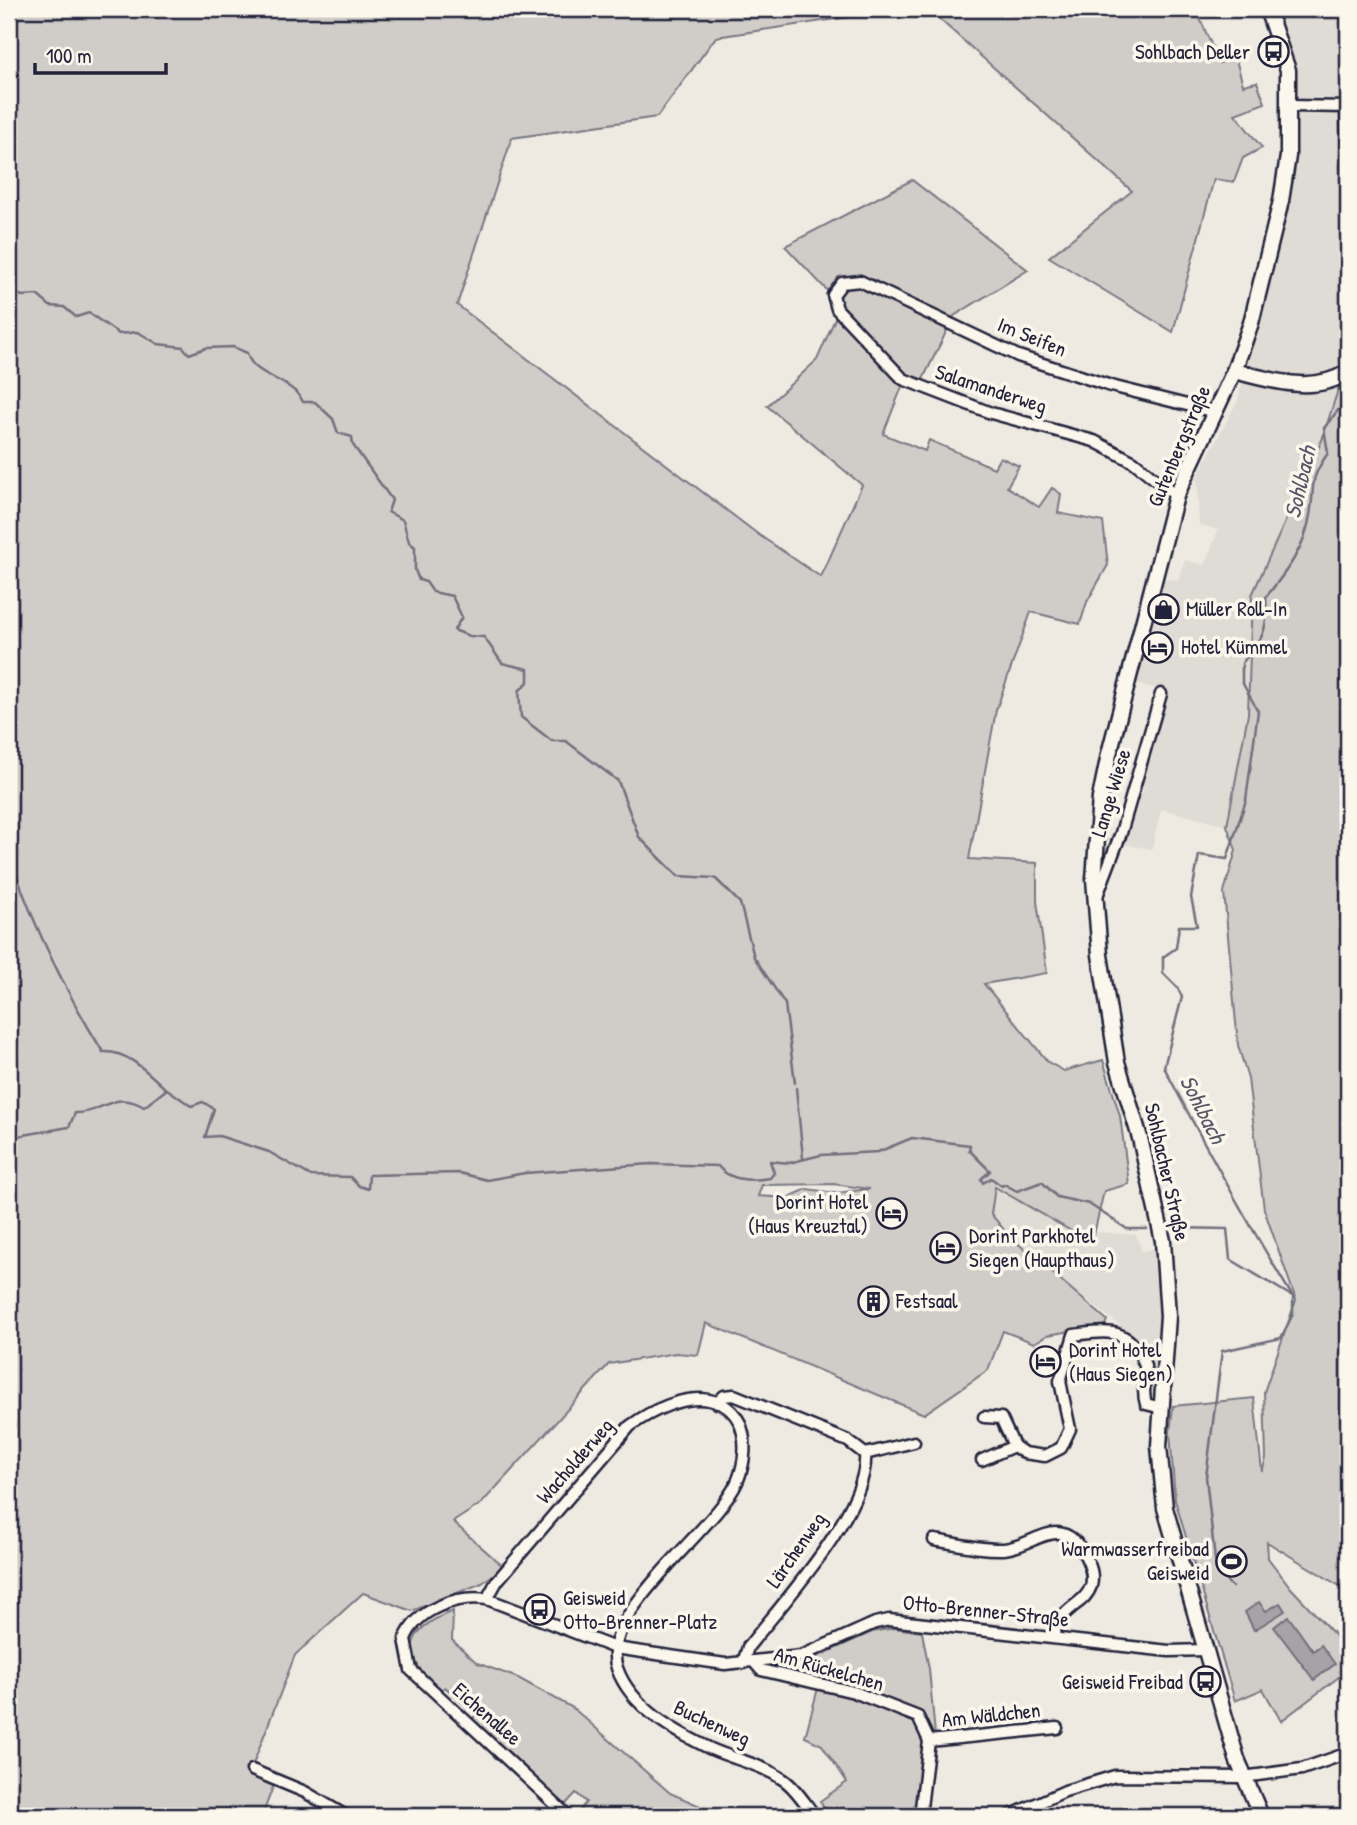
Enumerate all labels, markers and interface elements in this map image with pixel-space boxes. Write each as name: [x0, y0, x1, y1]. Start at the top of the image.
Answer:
scale bar: [35, 32, 166, 76]
bus stop icon: Sohlbach Deller: [1256, 35, 1290, 69]
place label: Sohlbach Deller: [1135, 37, 1250, 66]
text: 100 m: [46, 41, 92, 70]
street label: Im Seifen: [993, 310, 1071, 363]
street label: Salamanderweg: [932, 357, 1051, 420]
street label: Gutenbergstraße: [1140, 381, 1217, 511]
water label: Sohlbach: [1276, 442, 1323, 521]
shop icon: Müller Roll-In: [1146, 592, 1180, 626]
place label: Müller Roll-In: [1186, 594, 1287, 623]
hotel icon: Hotel Kümmel: [1141, 630, 1175, 664]
place label: Hotel Kümmel: [1181, 632, 1288, 661]
street label: Lange Wiese: [1083, 745, 1138, 840]
water label: Sohlbach: [1173, 1069, 1234, 1149]
street label: Sohlbacher Straße: [1138, 1100, 1197, 1243]
place label: Dorint Hotel (Haus Kreuztal): [748, 1187, 868, 1240]
hotel icon: Dorint Hotel (Haus Kreuztal): [874, 1197, 908, 1231]
place label: Dorint Parkhotel Siegen (Haupthaus): [969, 1221, 1115, 1274]
hotel icon: Dorint Parkhotel Siegen (Haupthaus): [929, 1231, 963, 1265]
building icon: Festsaal: [856, 1284, 890, 1318]
place label: Festsaal: [895, 1286, 958, 1315]
place label: Dorint Hotel (Haus Siegen): [1069, 1335, 1173, 1388]
hotel icon: Dorint Hotel (Haus Siegen): [1029, 1345, 1063, 1379]
street label: Wacholderweg: [529, 1412, 620, 1510]
street label: Lärchenweg: [759, 1506, 832, 1593]
place label: Warmwasserfreibad Geisweid: [1061, 1534, 1209, 1587]
sports icon: Warmwasserfreibad Geisweid: [1215, 1544, 1249, 1578]
place label: Geisweid Otto-Brenner-Platz: [563, 1583, 717, 1636]
street label: Otto-Brenner-Straße: [902, 1587, 1070, 1634]
bus stop icon: Geisweid Otto-Brenner-Platz: [523, 1593, 557, 1627]
street label: Am Rückelchen: [771, 1639, 887, 1698]
bus stop icon: Geisweid Freibad: [1189, 1665, 1223, 1699]
place label: Geisweid Freibad: [1062, 1667, 1183, 1696]
street label: Eichenallee: [447, 1676, 528, 1752]
street label: Buchenweg: [669, 1692, 755, 1753]
street label: Am Wäldchen: [940, 1695, 1042, 1734]

